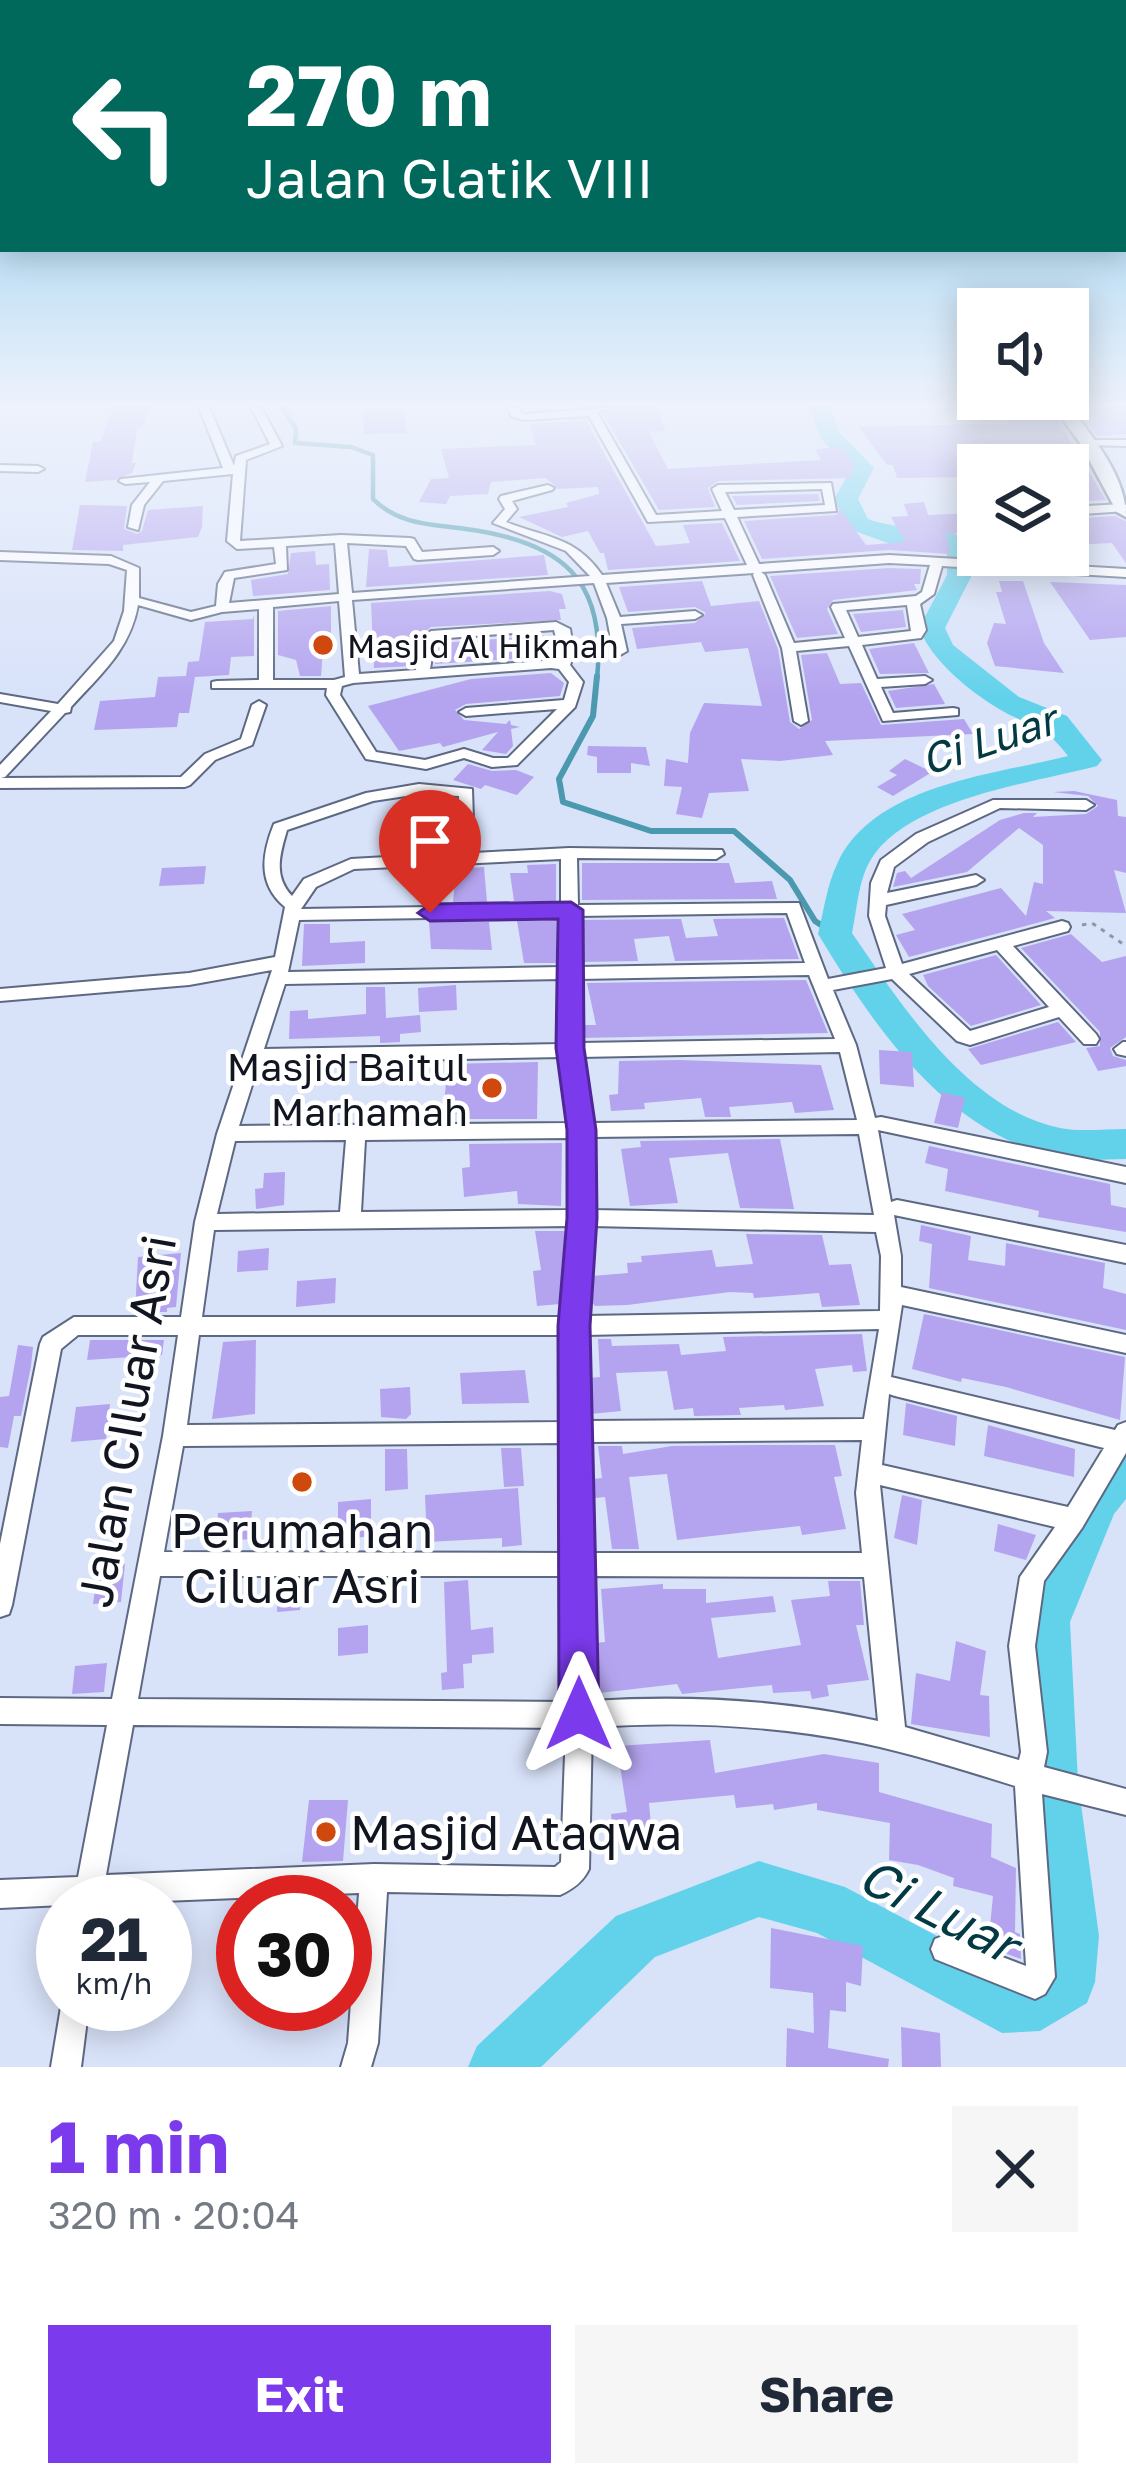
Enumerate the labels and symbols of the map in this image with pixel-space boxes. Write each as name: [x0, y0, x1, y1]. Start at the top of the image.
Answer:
place label: Masjid Al Hikmah: [347, 626, 619, 665]
marker: Masjid Al Hikmah: [310, 632, 336, 658]
water label: Ci Luar: [914, 692, 1067, 784]
pin: [379, 790, 481, 913]
place label: Masjid Baitul Marhamah: [227, 1043, 468, 1135]
marker: Masjid Baitul Marhamah: [479, 1075, 505, 1101]
street label: Jalan CIluar Asri: [65, 1230, 187, 1612]
marker: Perumahan Ciluar Asri: [289, 1469, 315, 1495]
place label: Perumahan Ciluar Asri: [171, 1501, 433, 1614]
position arrow: [516, 1651, 642, 1777]
place label: Masjid Ataqwa: [350, 1803, 682, 1861]
marker: Masjid Ataqwa: [313, 1819, 339, 1845]
water label: Ci Luar: [850, 1844, 1033, 1977]
speed limit sign: 30: [216, 1875, 372, 2031]

